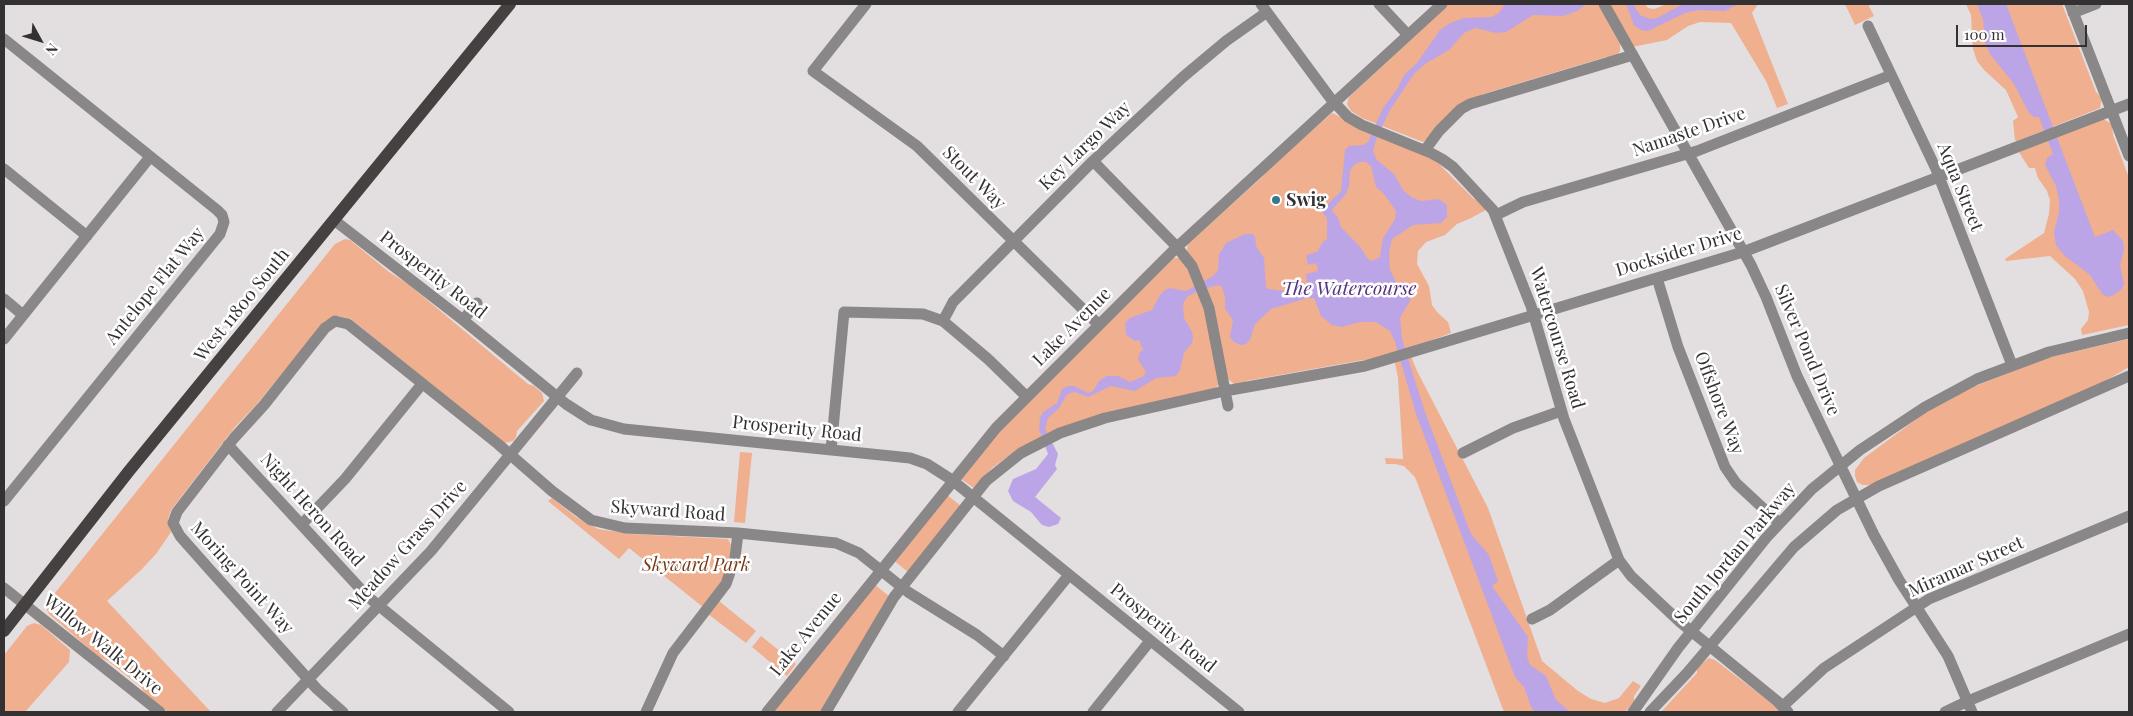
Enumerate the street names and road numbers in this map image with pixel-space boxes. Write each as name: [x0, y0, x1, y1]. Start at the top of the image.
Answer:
street label: Key Largo Way: [1035, 97, 1135, 195]
street label: Namaste Drive: [1630, 103, 1748, 161]
street label: Aqua Street: [1932, 140, 1988, 234]
street label: Stout Way: [938, 142, 1010, 214]
street label: Antelope Flat Way: [101, 223, 209, 349]
street label: Docksider Drive: [1613, 223, 1745, 281]
street label: Prosperity Road: [375, 227, 491, 323]
street label: West 11800 South: [190, 244, 294, 366]
street label: Watercourse Road: [1525, 264, 1589, 412]
street label: Silver Pond Drive: [1770, 281, 1844, 419]
street label: Lake Avenue: [1028, 283, 1116, 371]
street label: Offshore Way: [1690, 349, 1748, 457]
street label: Prosperity Road: [731, 411, 863, 447]
street label: Night Heron Road: [256, 449, 368, 571]
street label: Meadow Grass Drive: [344, 476, 472, 614]
street label: South Jordan Parkway: [1670, 478, 1800, 628]
street label: Skyward Road: [610, 496, 726, 526]
street label: Moring Point Way: [186, 517, 298, 639]
street label: Miramar Street: [1905, 532, 2027, 602]
street label: Prosperity Road: [1106, 579, 1220, 677]
street label: Lake Avenue: [766, 588, 846, 680]
street label: Willow Walk Drive: [39, 590, 167, 700]

